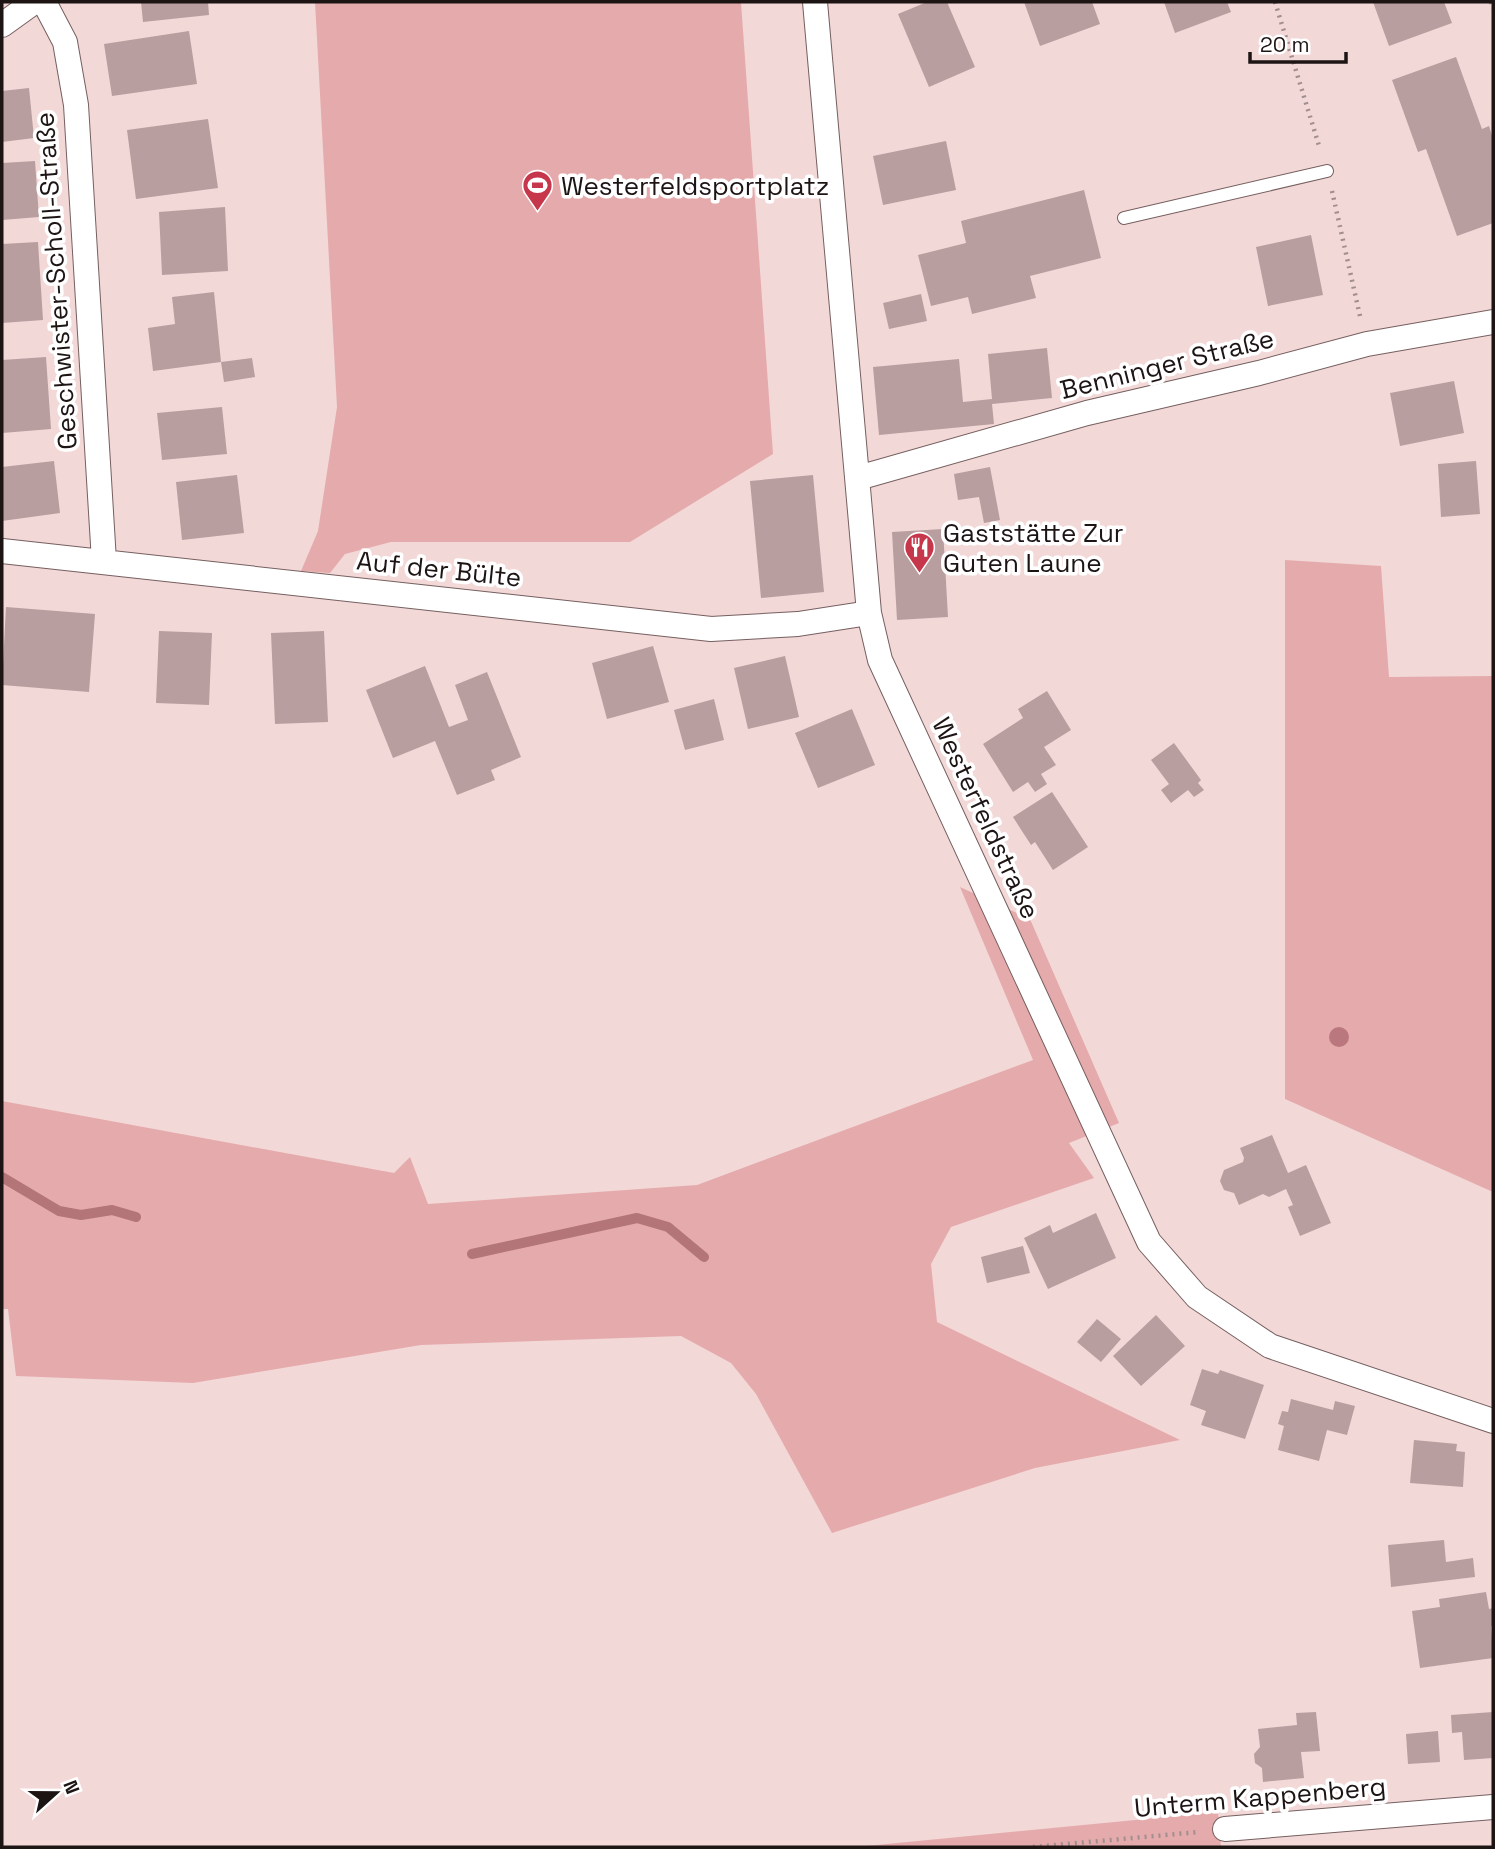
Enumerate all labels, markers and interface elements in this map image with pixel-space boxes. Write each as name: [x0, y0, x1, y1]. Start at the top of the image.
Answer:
scale bar: [1250, 21, 1346, 65]
text: 20 m: [1260, 31, 1310, 58]
street label: Geschwister-Scholl-Straße: [27, 111, 85, 451]
sports icon: Westerfeldsportplatz: [521, 169, 555, 213]
place label: Westerfeldsportplatz: [561, 169, 829, 203]
street label: Benninger Straße: [1057, 321, 1277, 407]
place label: Gaststätte Zur Guten Laune: [943, 516, 1124, 580]
restaurant icon: Gaststätte Zur Guten Laune: [903, 531, 937, 575]
street label: Auf der Bülte: [355, 543, 523, 595]
street label: Westerfeldstraße: [924, 712, 1048, 924]
north arrow: [21, 1758, 91, 1828]
street label: Unterm Kappenberg: [1133, 1769, 1387, 1825]
text: N: [57, 1777, 85, 1798]

